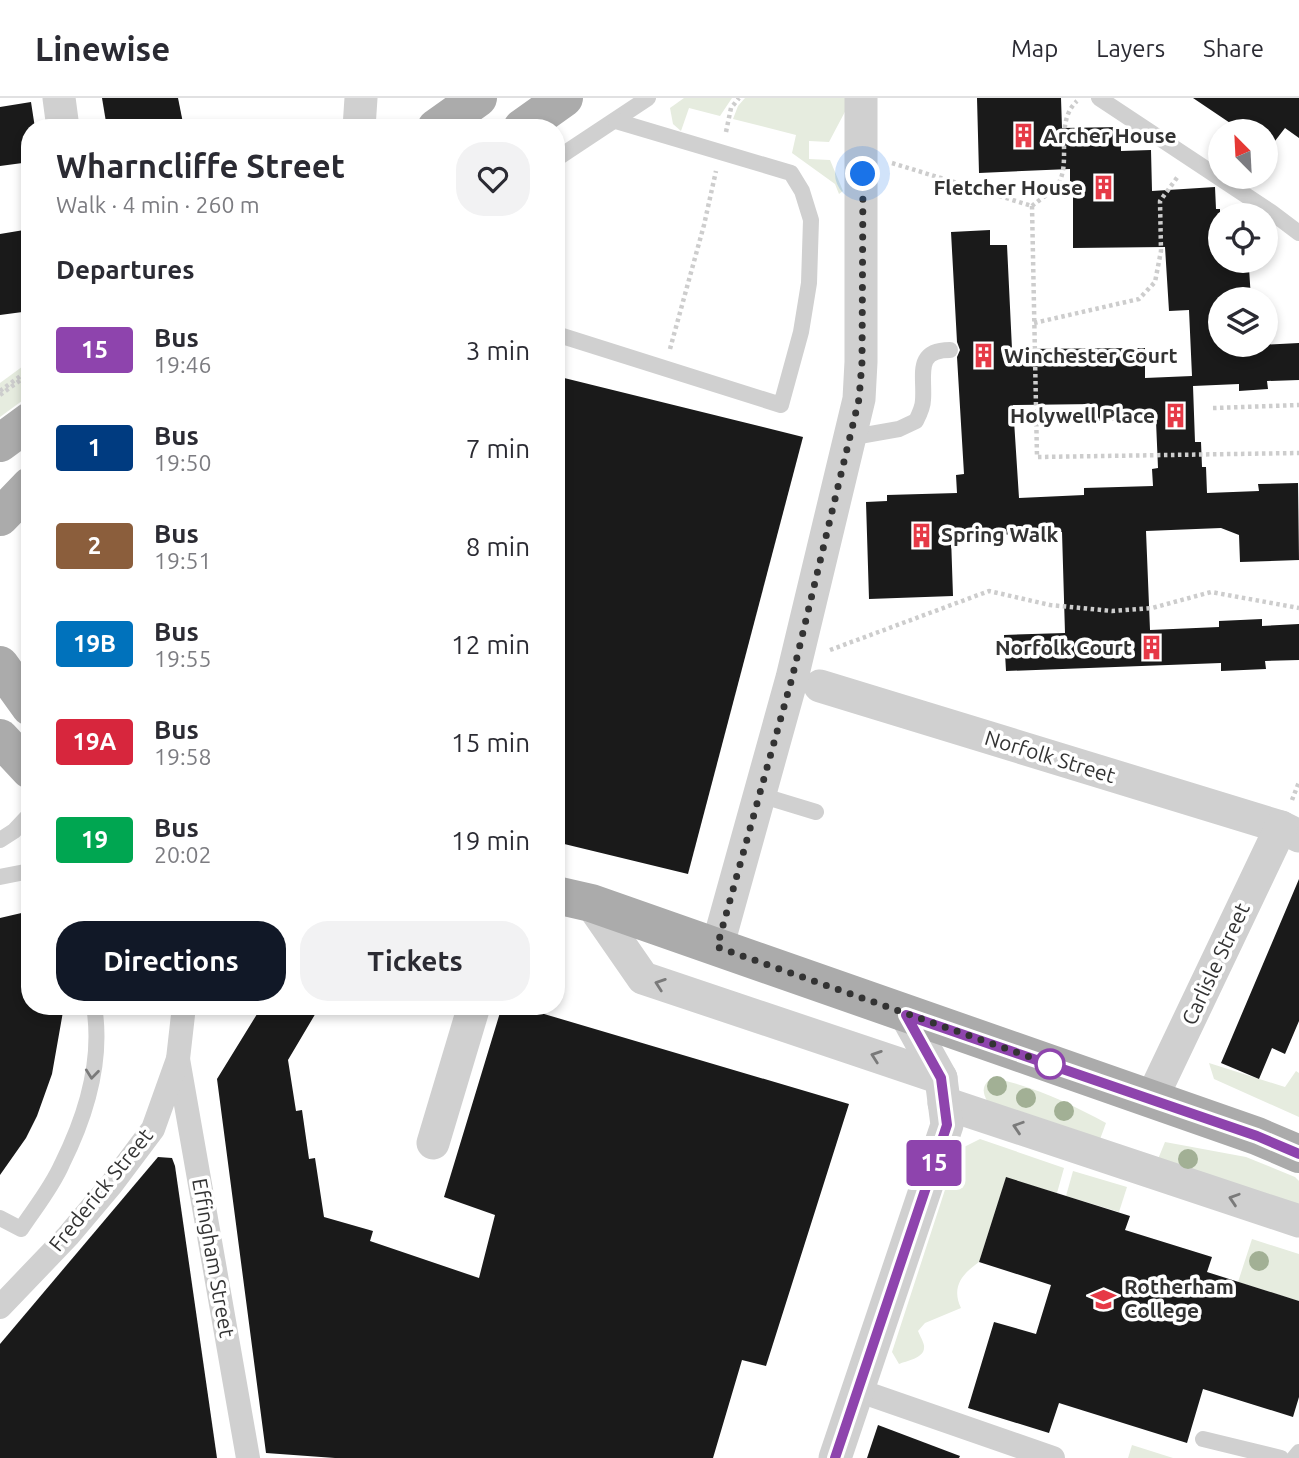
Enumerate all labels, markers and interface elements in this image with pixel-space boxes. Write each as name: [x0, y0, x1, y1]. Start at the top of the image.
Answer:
text: Linewise: [35, 30, 170, 67]
text: Map: [1011, 35, 1058, 62]
text: Layers: [1096, 35, 1165, 62]
text: Share: [1203, 35, 1264, 62]
north arrow: [1208, 119, 1278, 189]
map controls: [1208, 119, 1278, 357]
building icon: Archer House: [1009, 122, 1037, 150]
place label: Archer House: [1043, 123, 1177, 147]
button: heart: [456, 142, 530, 216]
text: Wharncliffe Street: [56, 147, 345, 184]
your location: [845, 156, 880, 191]
building icon: Fletcher House: [1089, 174, 1117, 202]
place label: Fletcher House: [934, 175, 1083, 199]
text: Walk · 4 min · 260 m: [56, 192, 260, 217]
button: locate: [1208, 203, 1278, 273]
text: Departures: [56, 255, 194, 284]
button: layers: [1208, 287, 1278, 357]
text: Bus: [154, 323, 199, 352]
text: 15: [81, 336, 108, 363]
text: 3 min: [466, 336, 530, 365]
building icon: Winchester Court: [970, 342, 998, 370]
place label: Winchester Court: [1004, 343, 1178, 367]
text: 19:46: [154, 352, 212, 377]
building icon: Holywell Place: [1161, 402, 1189, 430]
place label: Holywell Place: [1010, 403, 1155, 427]
text: Bus: [154, 421, 199, 450]
text: 1: [88, 434, 101, 461]
text: 7 min: [466, 434, 530, 463]
text: 19:50: [154, 450, 212, 475]
text: Bus: [154, 519, 199, 548]
building icon: Spring Walk: [907, 521, 935, 549]
place label: Spring Walk: [941, 522, 1059, 546]
text: 2: [88, 532, 101, 559]
text: 8 min: [466, 532, 530, 561]
text: 19:51: [154, 548, 212, 573]
text: Bus: [154, 617, 199, 646]
text: 19B: [73, 630, 116, 657]
text: 12 min: [451, 630, 530, 659]
building icon: Norfolk Court: [1138, 634, 1166, 662]
place label: Norfolk Court: [995, 635, 1132, 659]
text: 19:55: [154, 646, 212, 671]
text: Bus: [154, 715, 199, 744]
street label: Norfolk Street: [982, 725, 1118, 787]
text: 19A: [73, 728, 116, 755]
text: 15 min: [451, 728, 530, 757]
text: 19:58: [154, 744, 212, 769]
text: Bus: [154, 813, 199, 842]
text: 19: [81, 826, 108, 853]
text: 19 min: [451, 826, 530, 855]
text: 20:02: [154, 842, 212, 867]
street label: Carlisle Street: [1176, 899, 1254, 1028]
button: Directions: [56, 921, 286, 1001]
button: Tickets: [300, 921, 530, 1001]
one-way arrow: [655, 977, 667, 992]
unlabelled marker: [1035, 1049, 1065, 1079]
one-way arrow: [870, 1050, 883, 1064]
one-way arrow: [85, 1069, 100, 1080]
one-way arrow: [1013, 1121, 1025, 1135]
street label: Frederick Street: [43, 1123, 157, 1256]
line badge: 15: [902, 1140, 965, 1186]
text: 15: [920, 1149, 948, 1176]
street label: Effingham Street: [188, 1176, 240, 1339]
one-way arrow: [1229, 1193, 1241, 1207]
place label: Rotherham College: [1124, 1274, 1234, 1322]
school or university icon: Rotherham College: [1090, 1285, 1118, 1313]

